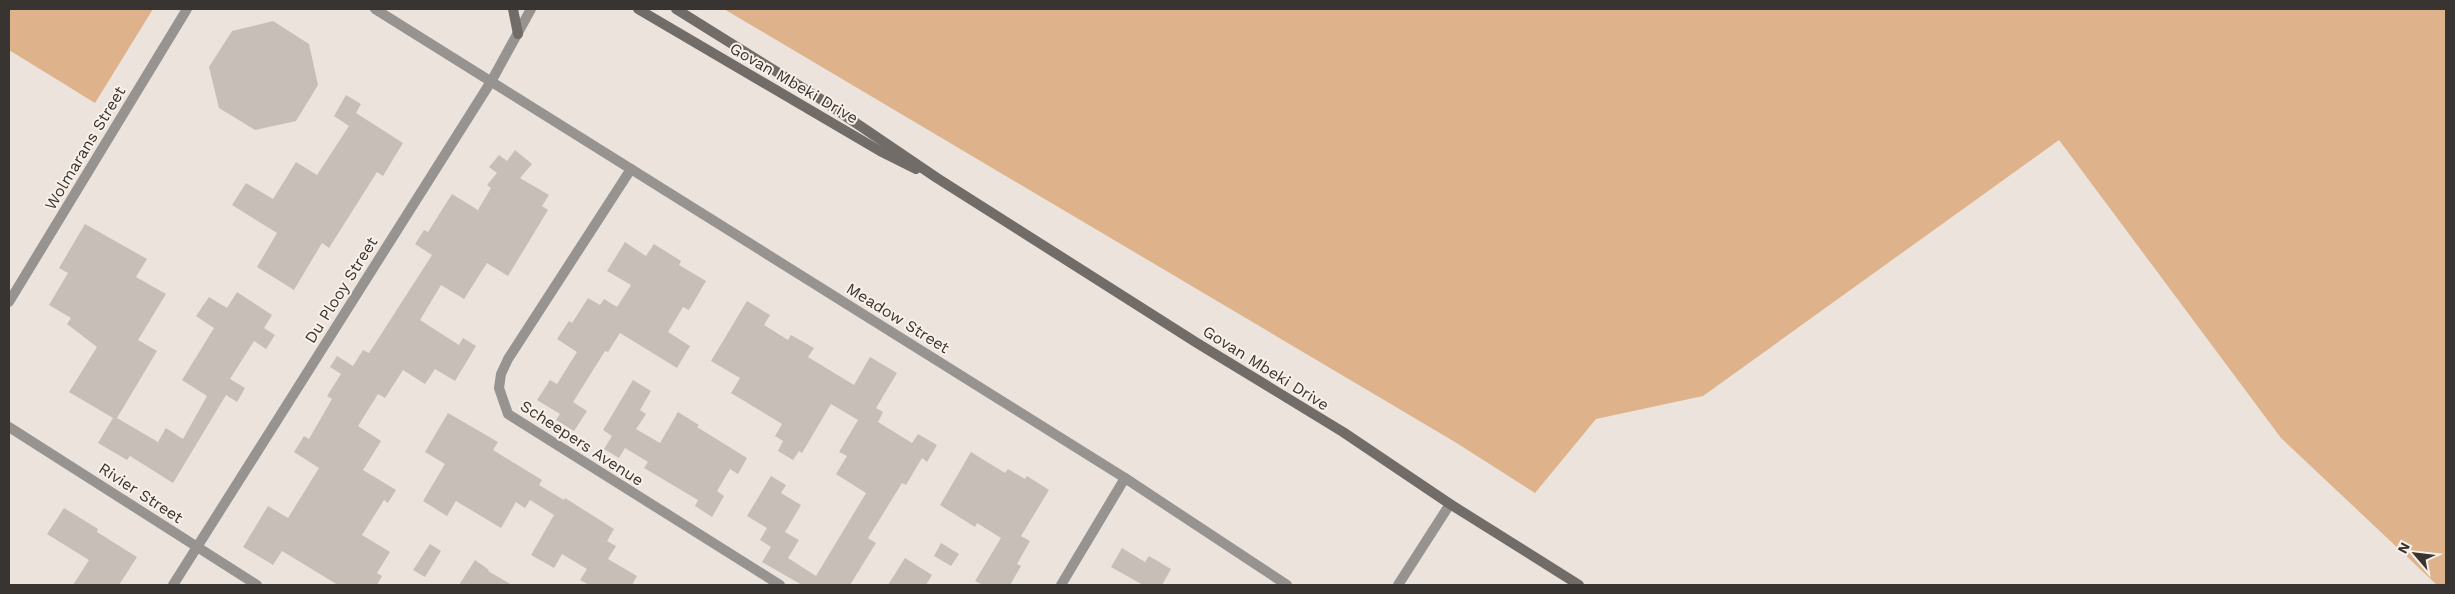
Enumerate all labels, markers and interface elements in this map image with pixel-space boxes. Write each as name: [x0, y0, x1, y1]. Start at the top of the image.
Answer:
street label: Govan Mbeki Drive: [726, 38, 862, 128]
street label: Wolmarans Street: [41, 82, 130, 213]
street label: Du Plooy Street: [301, 233, 382, 347]
street label: Meadow Street: [843, 279, 953, 357]
street label: Govan Mbeki Drive: [1199, 321, 1333, 415]
street label: Scheepers Avenue: [517, 396, 647, 490]
street label: Rivier Street: [95, 459, 187, 527]
north arrow: [2390, 529, 2440, 579]
text: N: [2394, 540, 2413, 556]

